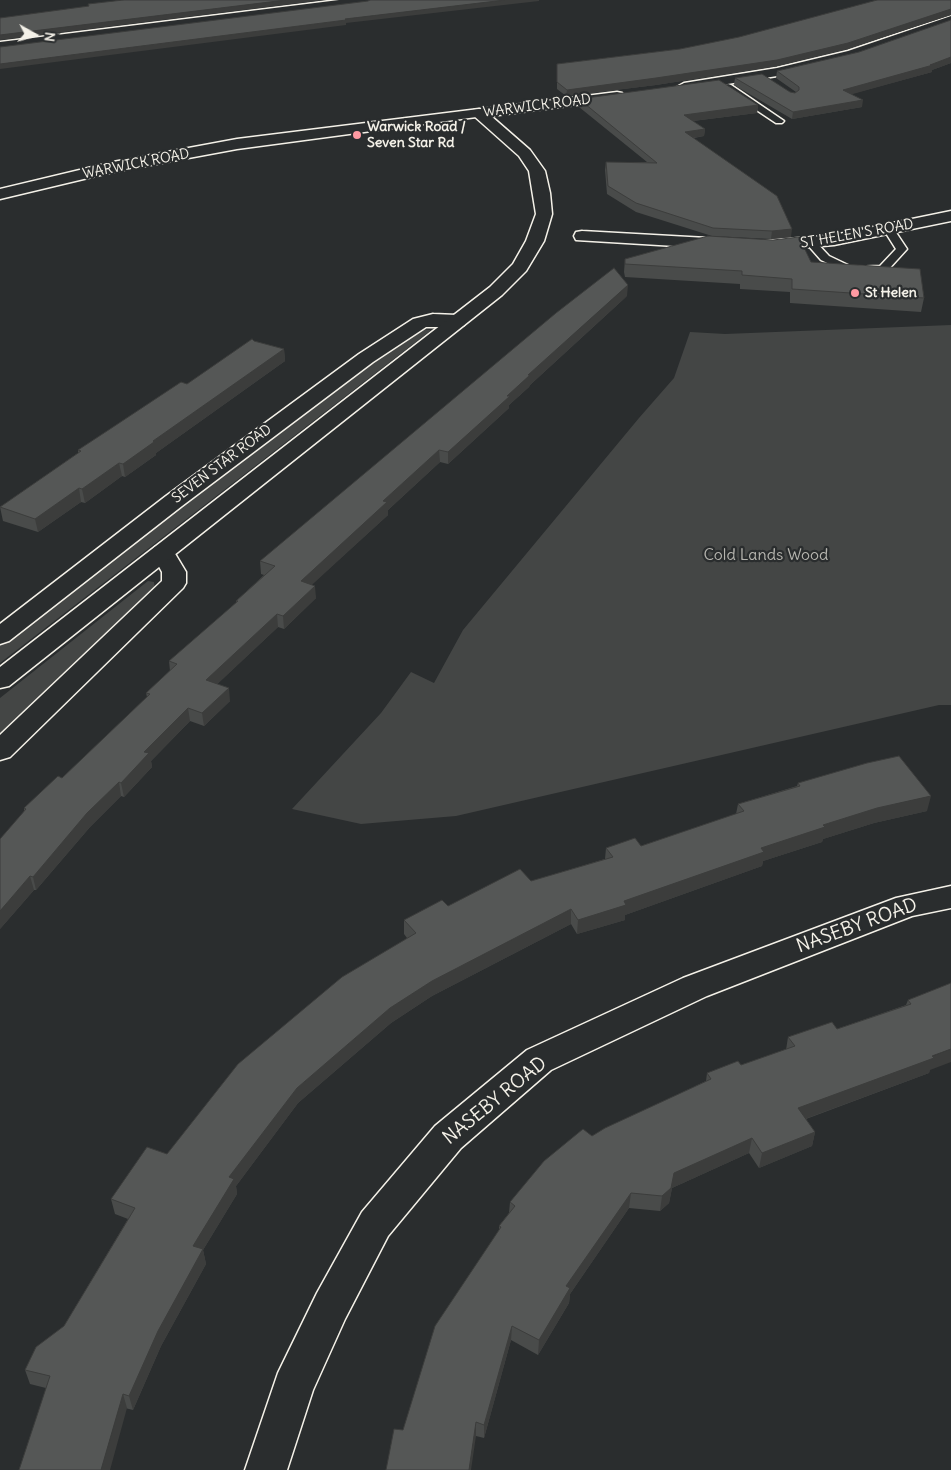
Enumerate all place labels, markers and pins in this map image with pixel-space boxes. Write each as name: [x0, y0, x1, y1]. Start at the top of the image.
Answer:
place label: Warwick Road / Seven Star Rd: [367, 119, 466, 152]
marker: Warwick Road / Seven Star Rd: [351, 129, 363, 141]
place label: St Helen: [865, 285, 917, 301]
marker: St Helen: [849, 287, 861, 299]

